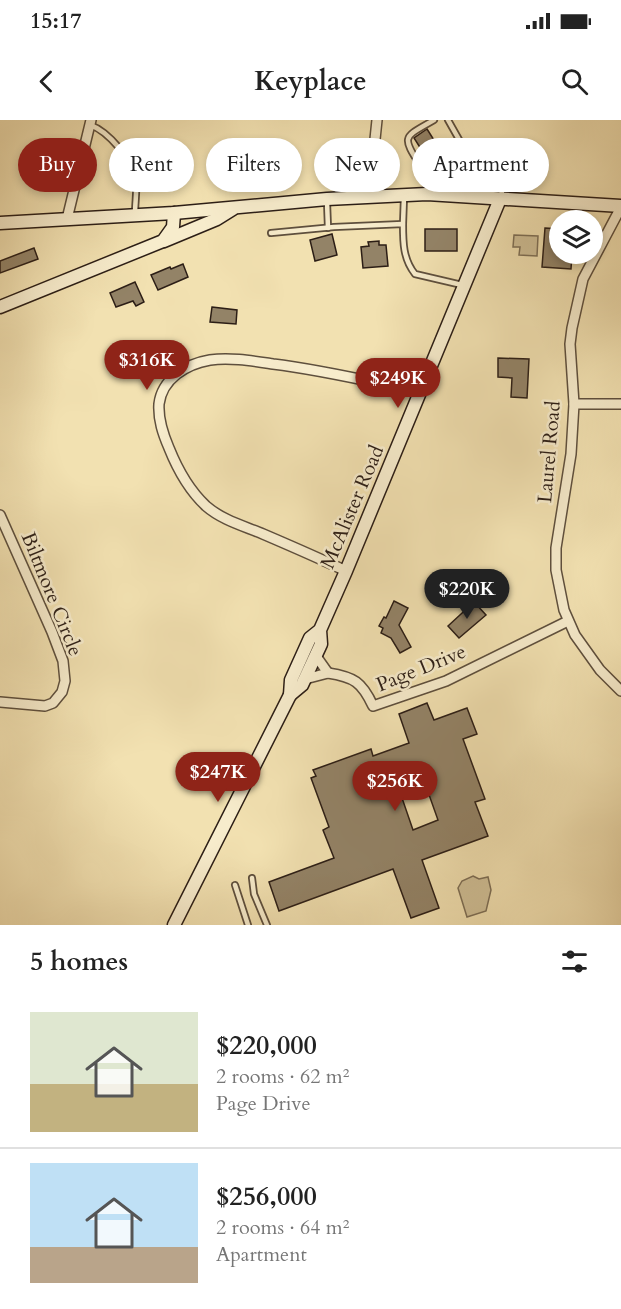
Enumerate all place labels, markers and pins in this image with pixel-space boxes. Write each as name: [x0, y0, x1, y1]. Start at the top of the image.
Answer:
pin: $316K: [105, 340, 189, 391]
pin: $249K: [356, 358, 440, 409]
pin: $220K: [425, 569, 509, 620]
pin: $247K: [176, 752, 260, 803]
pin: $256K: [353, 761, 437, 812]

